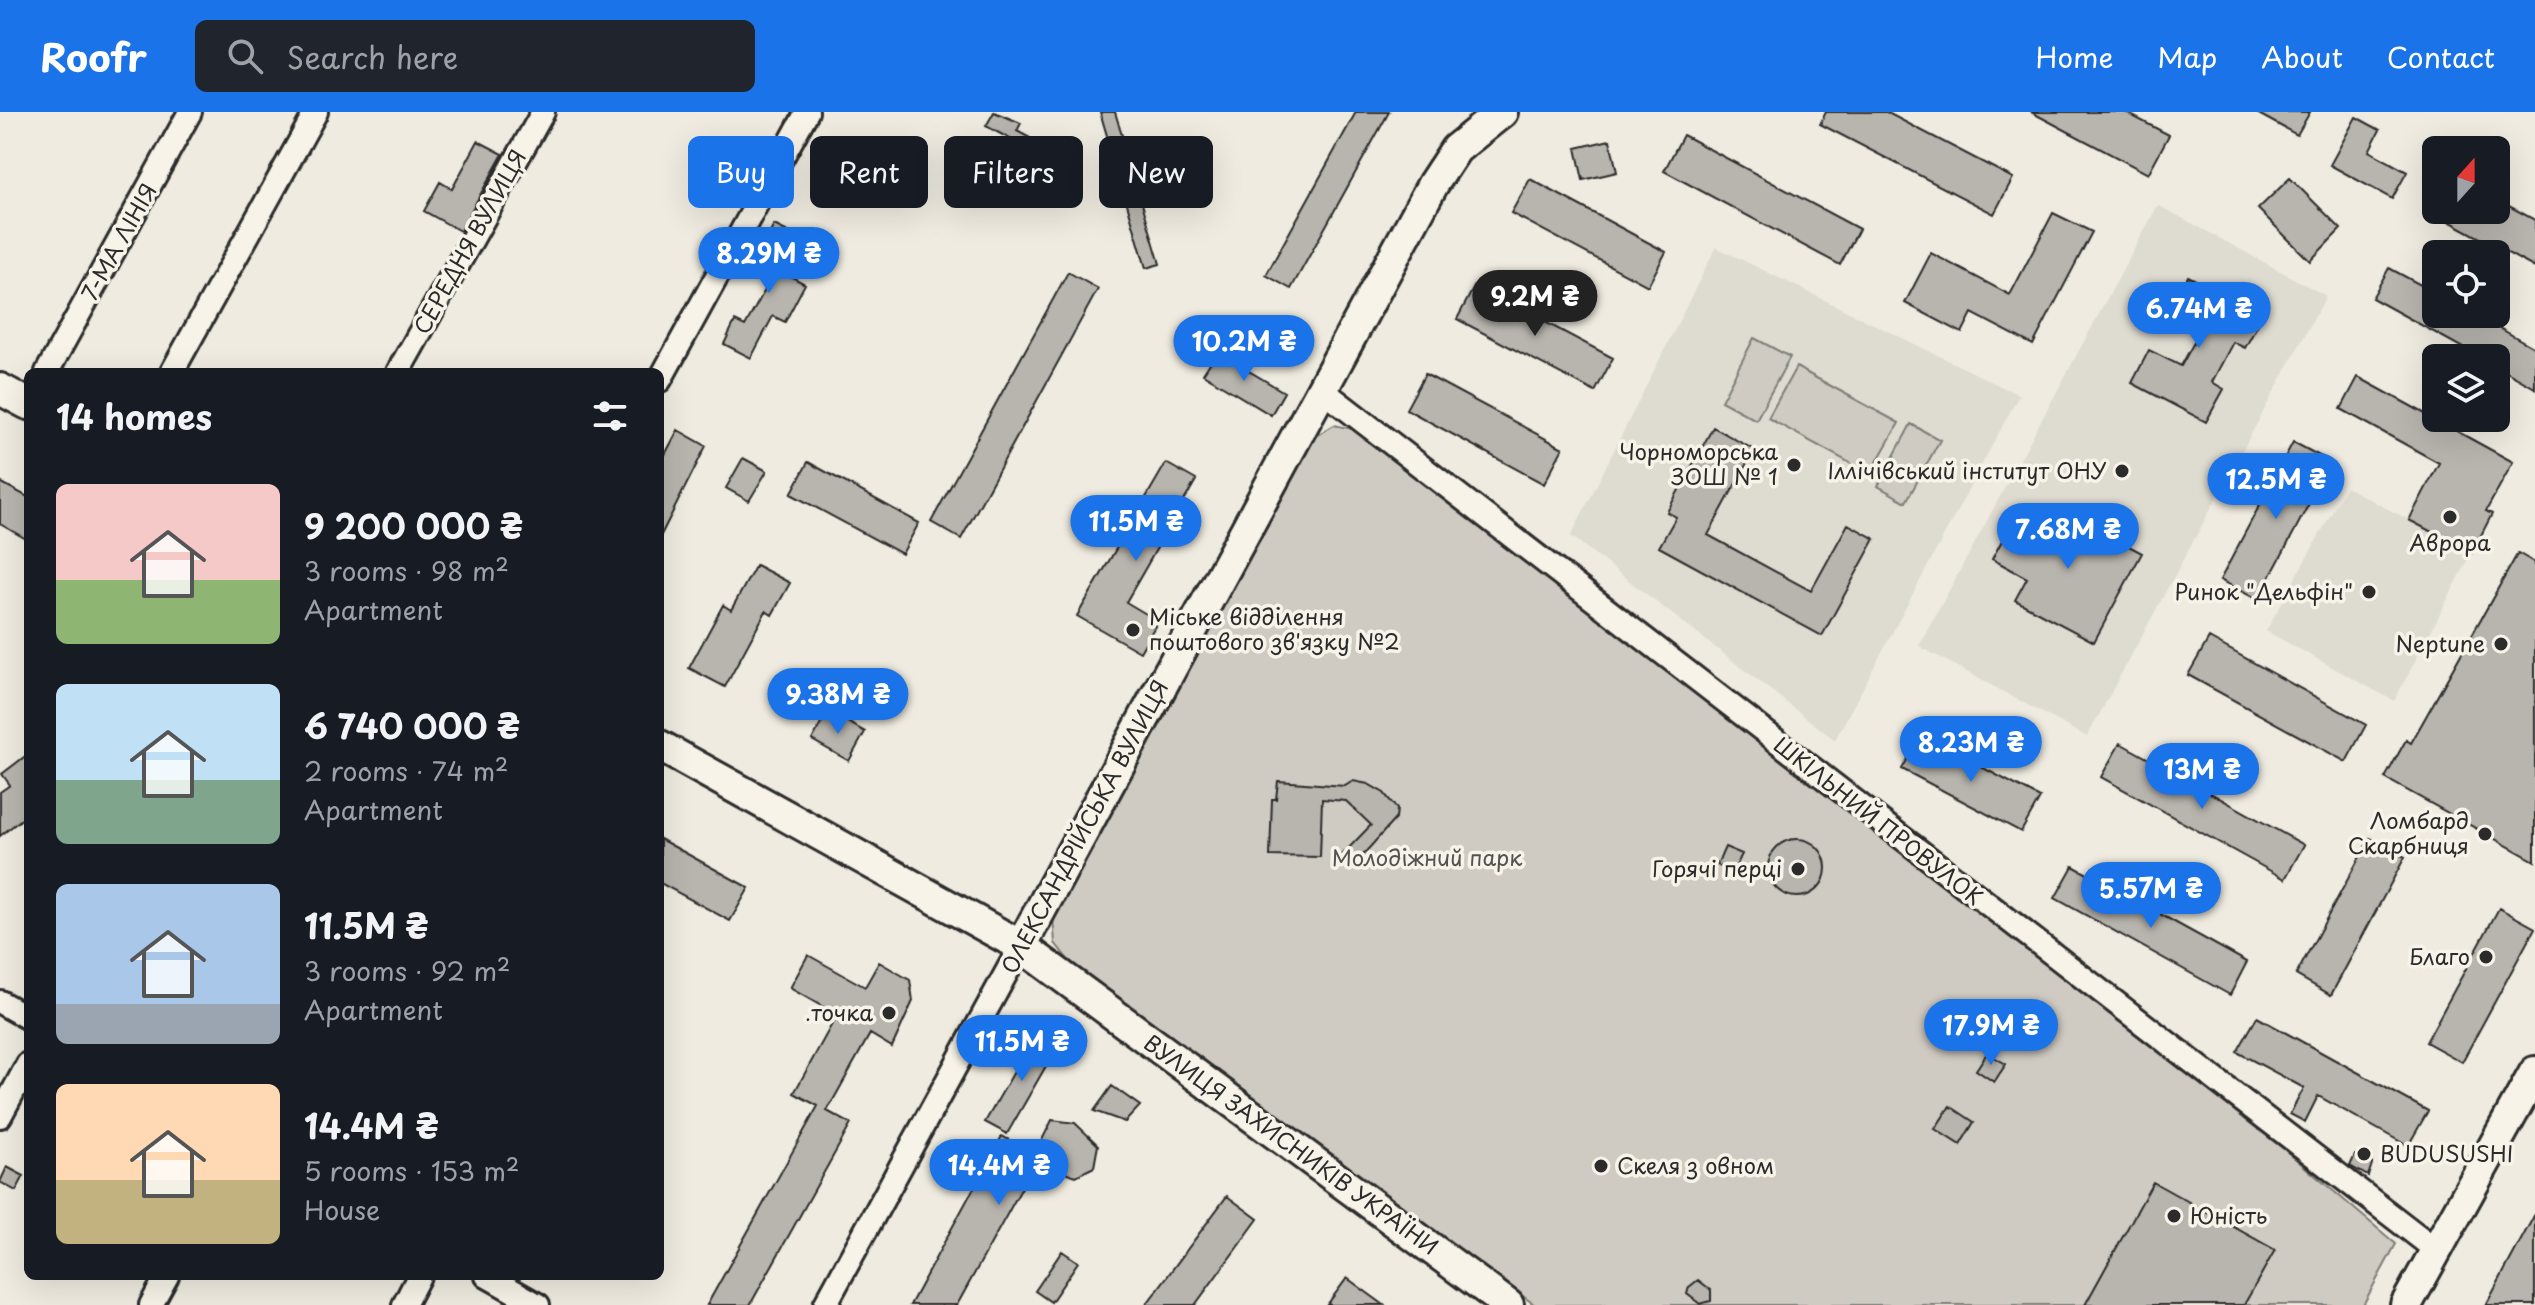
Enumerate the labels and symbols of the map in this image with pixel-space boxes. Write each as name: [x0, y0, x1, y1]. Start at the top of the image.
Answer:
north arrow: [2422, 136, 2510, 224]
street label: СЕРЕДНЯ ВУЛИЦЯ: [404, 143, 533, 340]
street label: 7-МА ЛІНІЯ: [72, 177, 164, 306]
pin: 8.29M ₴: [695, 227, 843, 295]
pin: 9.2M ₴: [1470, 270, 1600, 338]
pin: 6.74M ₴: [2125, 282, 2273, 350]
pin: 10.2M ₴: [1170, 315, 1318, 383]
place label: Чорноморська ЗОШ № 1: [1619, 434, 1778, 492]
place label: Іллічівський інститут ОНУ: [1827, 453, 2107, 486]
pin: 12.5M ₴: [2202, 453, 2350, 521]
marker: Чорноморська ЗОШ № 1: [1785, 456, 1803, 474]
marker: Іллічівський інститут ОНУ: [2113, 462, 2131, 480]
pin: 11.5M ₴: [1062, 495, 1210, 563]
pin: 7.68M ₴: [1994, 503, 2142, 571]
marker: Аврора: [2441, 508, 2459, 526]
place label: Аврора: [2409, 525, 2491, 558]
place label: Ринок "Дельфін": [2174, 574, 2353, 607]
marker: Ринок "Дельфін": [2360, 583, 2378, 601]
place label: Міське відділення поштового зв'язку №2: [1149, 599, 1400, 657]
marker: Міське відділення поштового зв'язку №2: [1124, 621, 1142, 639]
place label: Neptune: [2396, 626, 2485, 659]
marker: Neptune: [2492, 635, 2510, 653]
pin: 9.38M ₴: [764, 668, 912, 736]
street label: ОЛЕКСАНДРІЙСЬКА ВУЛИЦЯ: [992, 674, 1175, 979]
pin: 8.23M ₴: [1897, 716, 2045, 784]
street label: ШКІЛЬНИЙ ПРОВУЛОК: [1767, 728, 1990, 912]
pin: 13M ₴: [2146, 743, 2258, 811]
place label: Ломбард Скарбниця: [2348, 803, 2469, 861]
marker: Ломбард Скарбниця: [2476, 825, 2494, 843]
park label: Молодіжний парк: [1332, 840, 1523, 873]
place label: Горячі перці: [1652, 851, 1782, 884]
marker: Горячі перці: [1789, 860, 1807, 878]
pin: 5.57M ₴: [2077, 862, 2225, 930]
place label: Благо: [2409, 939, 2470, 972]
marker: Благо: [2477, 948, 2495, 966]
place label: .точка: [805, 995, 873, 1028]
pin: 17.9M ₴: [1917, 999, 2065, 1067]
marker: .точка: [880, 1004, 898, 1022]
pin: 11.5M ₴: [948, 1015, 1096, 1083]
street label: ВУЛИЦЯ ЗАХИСНИКІВ УКРАЇНИ: [1138, 1026, 1446, 1262]
place label: BUDUSUSHI: [2380, 1136, 2514, 1169]
pin: 14.4M ₴: [925, 1139, 1073, 1207]
marker: BUDUSUSHI: [2355, 1145, 2373, 1163]
place label: Скеля з овном: [1617, 1148, 1774, 1181]
marker: Скеля з овном: [1592, 1157, 1610, 1175]
place label: Юність: [2190, 1198, 2267, 1231]
marker: Юність: [2165, 1207, 2183, 1225]

